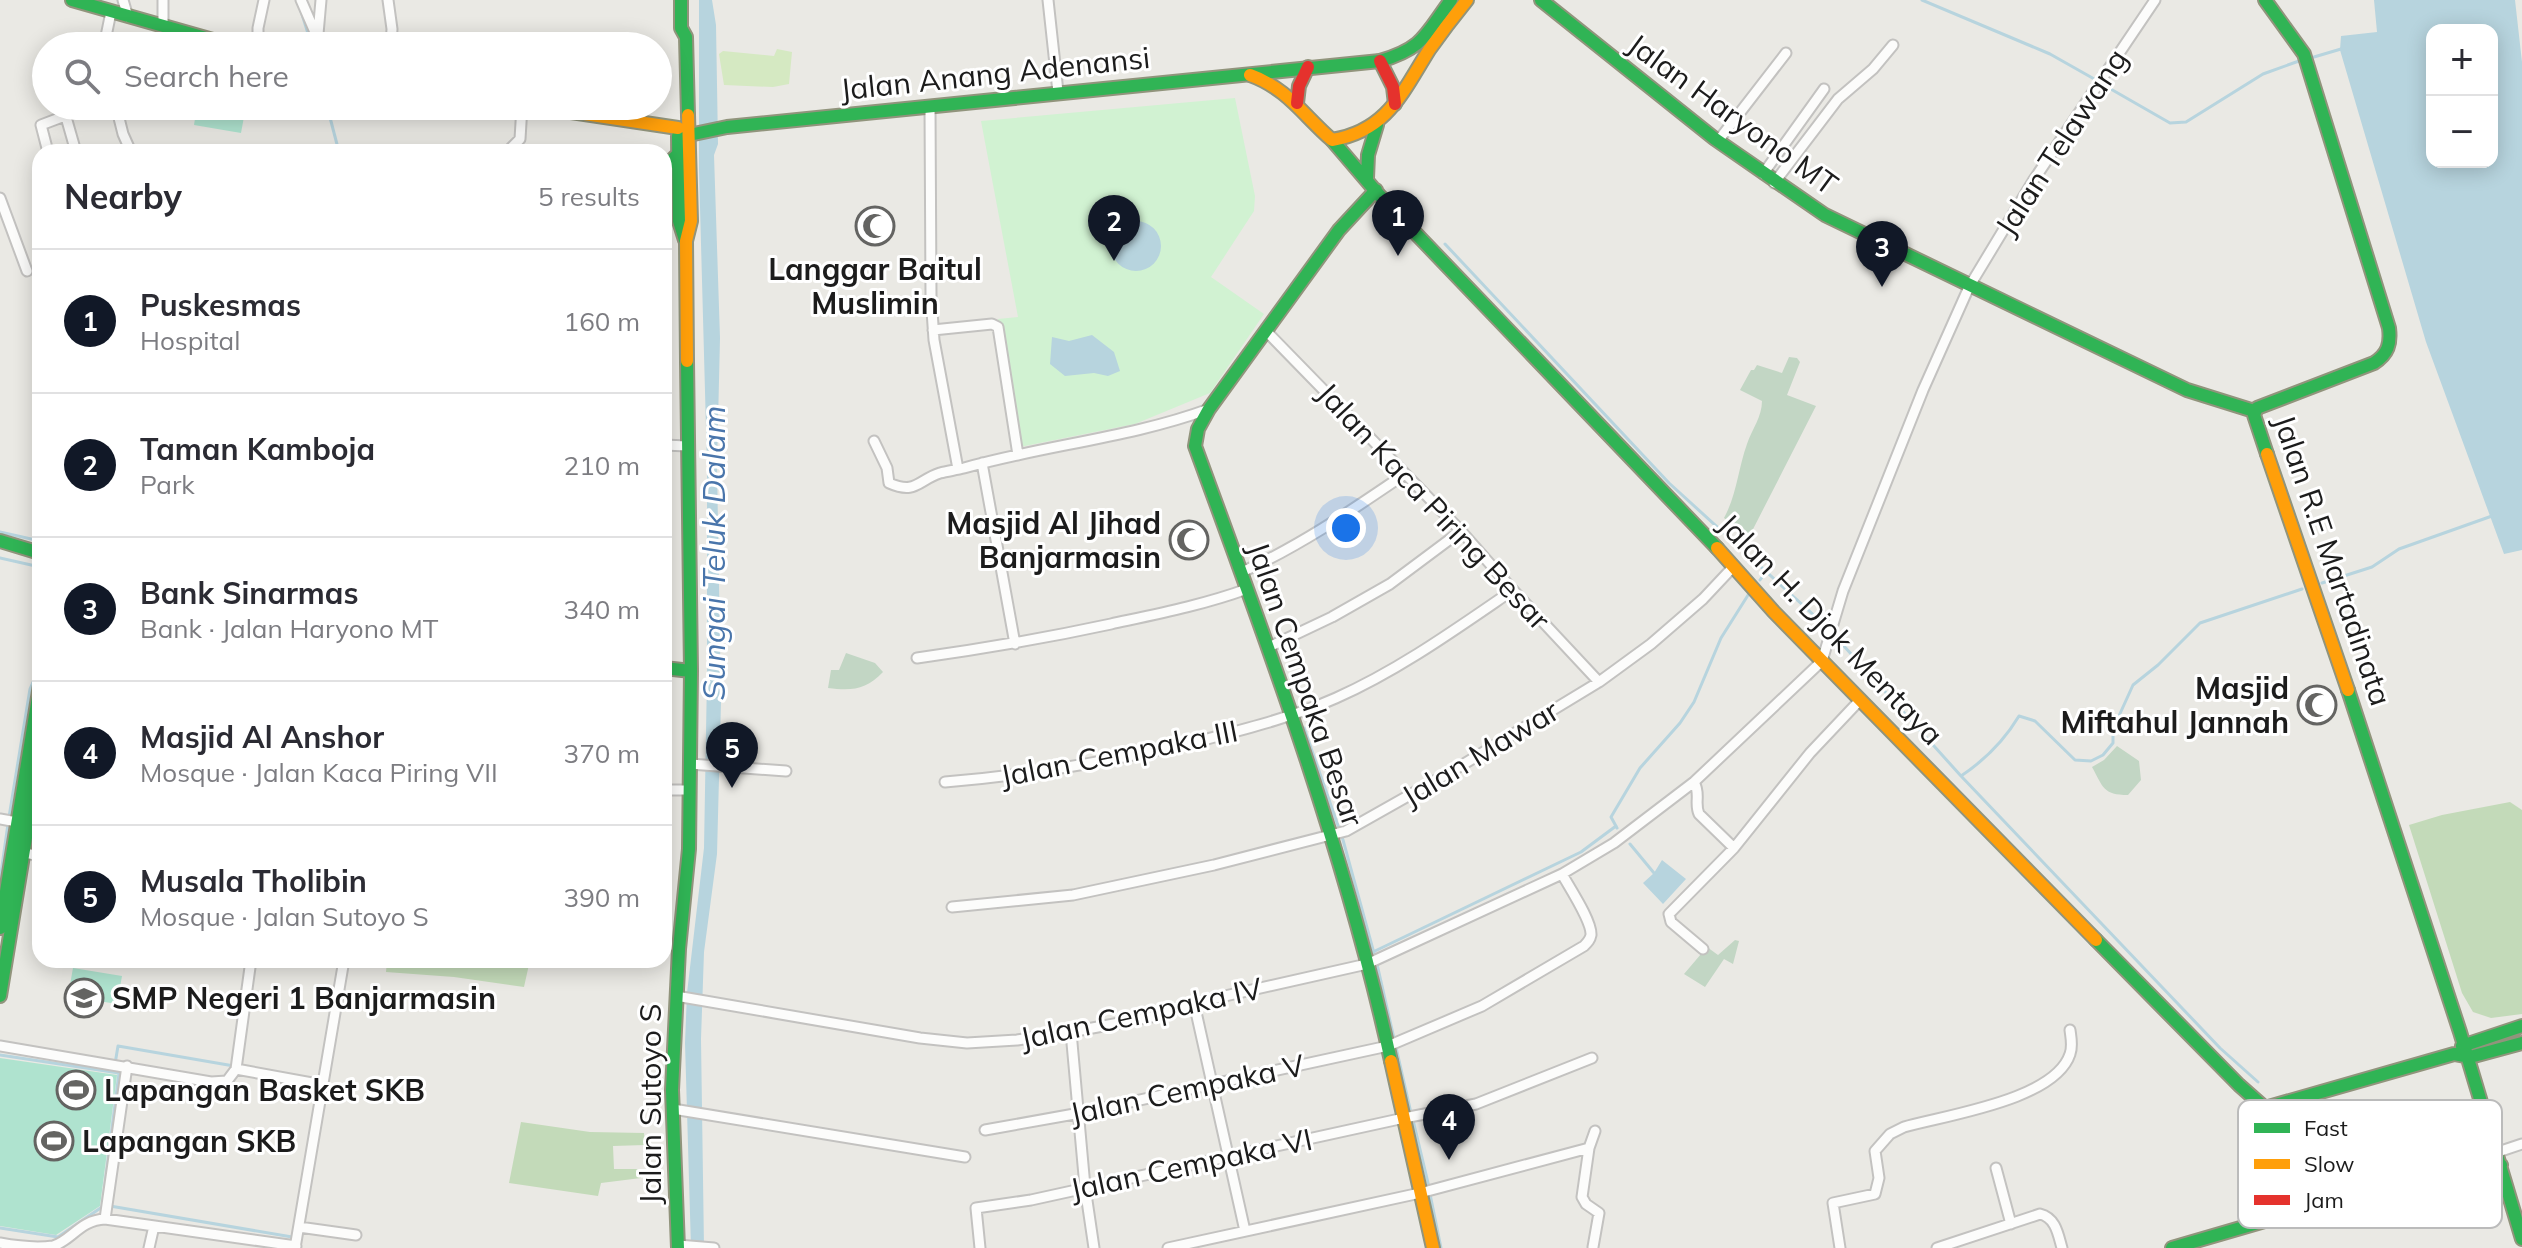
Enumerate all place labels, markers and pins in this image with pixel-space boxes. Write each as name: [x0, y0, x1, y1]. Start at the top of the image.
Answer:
pin: 1: [1372, 190, 1424, 256]
pin: 2: [1088, 195, 1140, 261]
mosque icon: Langgar Baitul Muslimin: [854, 205, 896, 247]
pin: 3: [1856, 221, 1908, 287]
place label: Langgar Baitul Muslimin: [768, 250, 982, 322]
place label: Masjid Al Jihad Banjarmasin: [946, 504, 1161, 576]
mosque icon: Masjid Al Jihad Banjarmasin: [1168, 519, 1210, 561]
place label: Masjid Miftahul Jannah: [2061, 669, 2289, 741]
mosque icon: Masjid Miftahul Jannah: [2296, 684, 2338, 726]
pin: 5: [706, 722, 758, 788]
school or university icon: SMP Negeri 1 Banjarmasin: [63, 977, 105, 1019]
place label: SMP Negeri 1 Banjarmasin: [112, 979, 496, 1017]
sports icon: Lapangan Basket SKB: [55, 1069, 97, 1111]
place label: Lapangan Basket SKB: [104, 1071, 425, 1109]
pin: 4: [1423, 1094, 1475, 1160]
sports icon: Lapangan SKB: [33, 1120, 75, 1162]
place label: Lapangan SKB: [82, 1122, 296, 1160]

